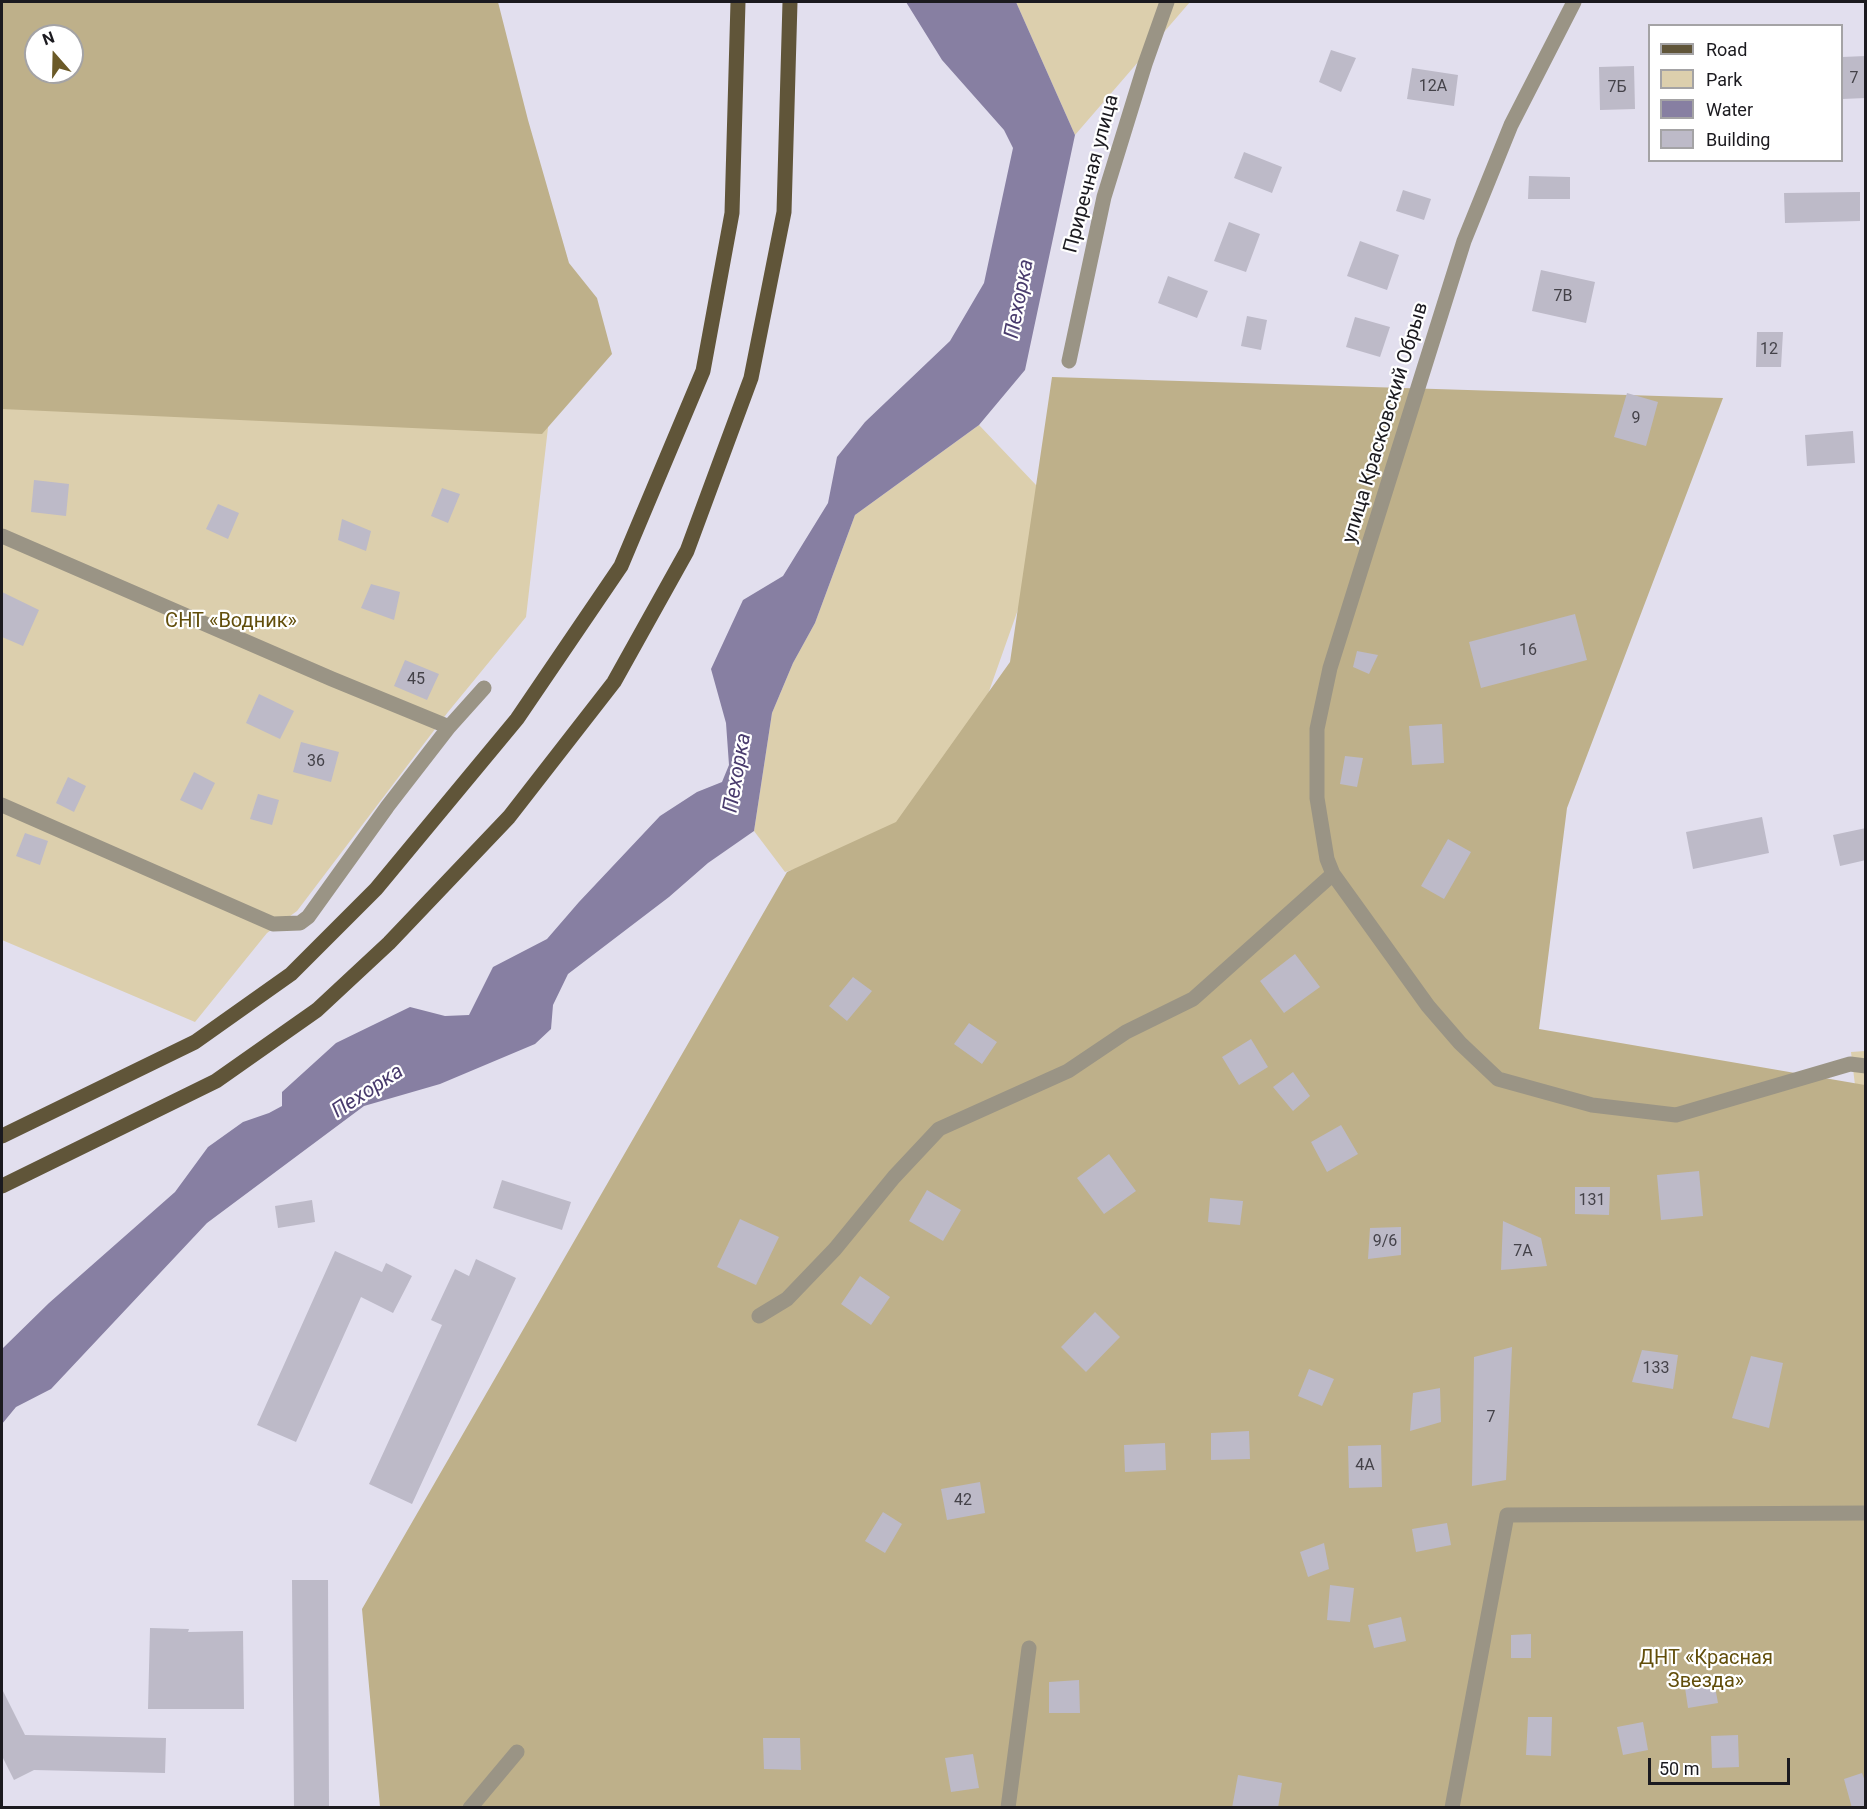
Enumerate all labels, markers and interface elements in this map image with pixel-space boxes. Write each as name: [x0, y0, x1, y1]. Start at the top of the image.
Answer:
north arrow: [24, 24, 84, 84]
legend: [1648, 24, 1843, 162]
text: N: [40, 28, 57, 49]
text: Road: [1706, 39, 1747, 60]
text: Park: [1706, 69, 1742, 90]
house number: 7: [1850, 69, 1858, 89]
house number: 12А: [1419, 77, 1447, 97]
house number: 7Б: [1607, 78, 1627, 98]
street label: Приречная улица: [1059, 92, 1125, 256]
text: Water: [1706, 99, 1753, 120]
text: Building: [1706, 129, 1770, 150]
water label: Пехорка: [1000, 257, 1040, 341]
house number: 7В: [1554, 287, 1572, 307]
street label: улица Красковский Обрыв: [1338, 300, 1434, 546]
house number: 12: [1760, 340, 1778, 360]
house number: 9: [1632, 409, 1640, 429]
park label: СНТ «Водник»: [165, 610, 297, 634]
house number: 16: [1519, 641, 1537, 661]
house number: 45: [407, 670, 425, 690]
water label: Пехорка: [719, 731, 757, 815]
house number: 36: [307, 752, 325, 772]
water label: Пехорка: [327, 1060, 409, 1124]
house number: 131: [1579, 1191, 1605, 1211]
house number: 9/6: [1373, 1232, 1397, 1252]
house number: 7А: [1513, 1242, 1533, 1262]
house number: 133: [1643, 1359, 1669, 1379]
house number: 7: [1487, 1408, 1495, 1428]
house number: 4А: [1355, 1456, 1375, 1476]
house number: 42: [954, 1491, 972, 1511]
park label: ДНТ «Красная Звезда»: [1639, 1647, 1773, 1694]
scale bar: [1651, 1746, 1794, 1784]
text: 50 m: [1659, 1758, 1699, 1779]

